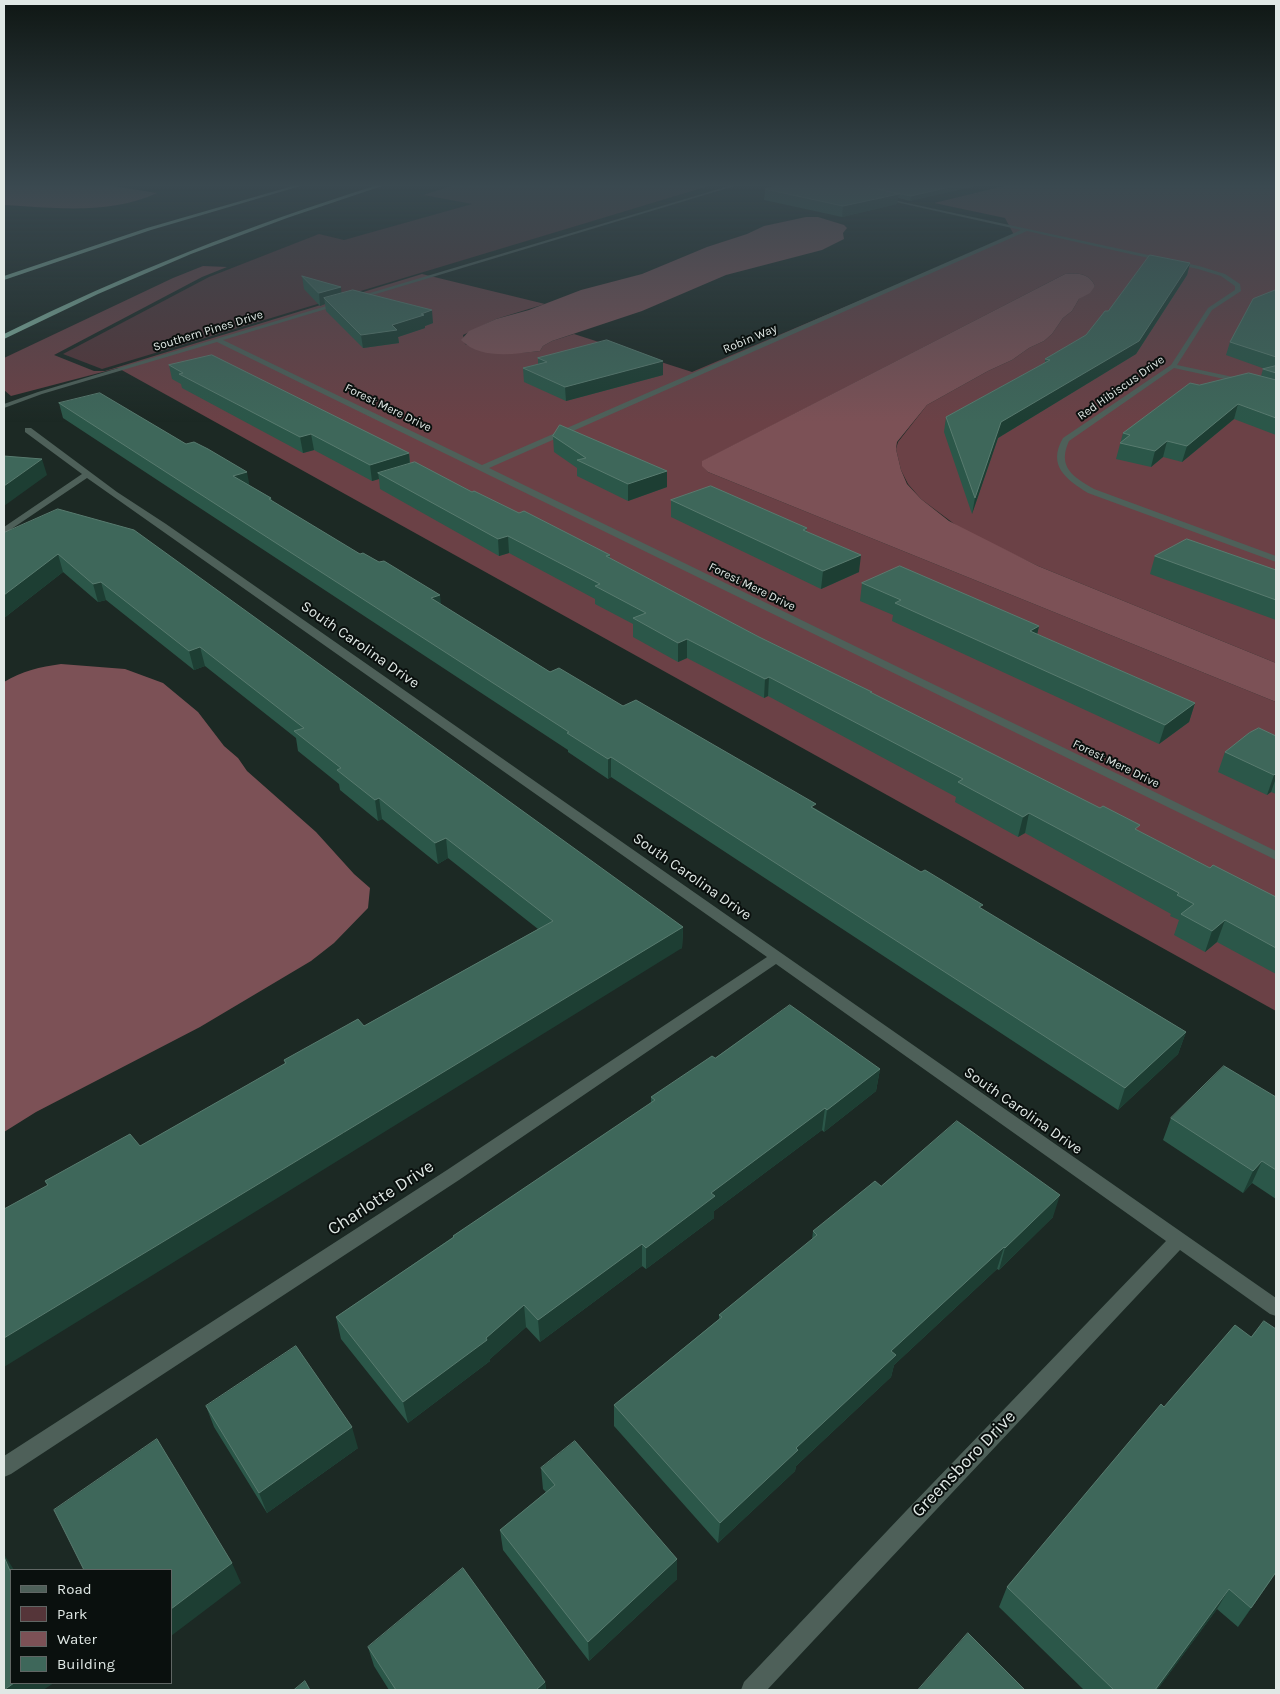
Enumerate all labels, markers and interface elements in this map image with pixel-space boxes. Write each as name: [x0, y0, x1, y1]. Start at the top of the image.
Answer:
street label: Southern Pines Drive: [151, 307, 265, 355]
street label: Robin Way: [721, 321, 779, 357]
street label: Red Hibiscus Drive: [1075, 353, 1167, 423]
street label: Forest Mere Drive: [342, 381, 434, 435]
street label: Forest Mere Drive: [706, 560, 798, 614]
street label: South Carolina Drive: [297, 597, 423, 693]
street label: Forest Mere Drive: [1070, 737, 1162, 791]
street label: South Carolina Drive: [629, 829, 755, 925]
street label: South Carolina Drive: [960, 1063, 1086, 1159]
street label: Charlotte Drive: [324, 1156, 438, 1240]
street label: Greensboro Drive: [908, 1406, 1020, 1522]
legend: [10, 1569, 172, 1684]
text: Road: [57, 1580, 92, 1598]
text: Park: [57, 1605, 87, 1623]
text: Water: [57, 1630, 97, 1648]
text: Building: [57, 1655, 115, 1673]

